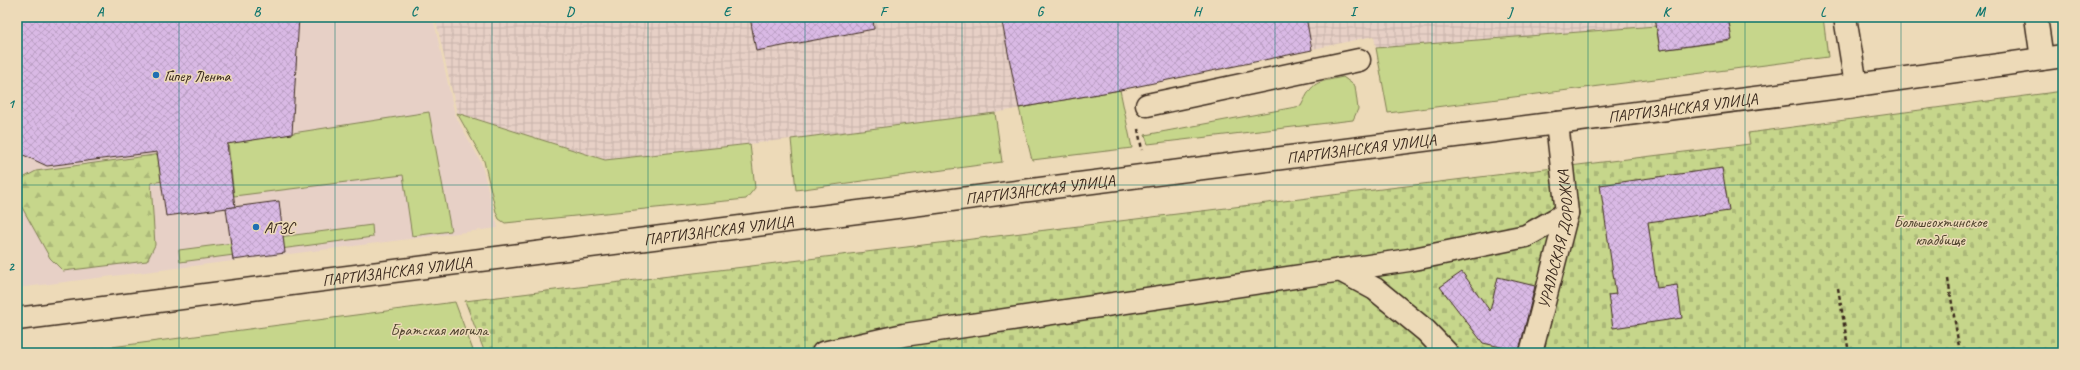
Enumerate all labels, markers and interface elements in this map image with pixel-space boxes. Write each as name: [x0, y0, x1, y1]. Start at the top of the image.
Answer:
text: A: [97, 4, 105, 20]
text: B: [254, 4, 262, 20]
text: C: [411, 4, 419, 20]
text: D: [566, 4, 575, 20]
text: E: [724, 4, 733, 20]
text: F: [880, 4, 889, 20]
text: G: [1037, 4, 1045, 20]
text: H: [1193, 4, 1203, 20]
text: I: [1350, 4, 1359, 20]
text: J: [1507, 4, 1514, 20]
text: K: [1663, 4, 1673, 20]
text: L: [1820, 4, 1827, 20]
text: M: [1975, 4, 1986, 20]
place label: Гипер Лента: [164, 66, 232, 86]
marker: Гипер Лента: [151, 70, 161, 80]
street label: ПАРТИЗАНСКАЯ УЛИЦА: [1607, 89, 1760, 127]
text: 1: [8, 96, 16, 112]
street label: ПАРТИЗАНСКАЯ УЛИЦА: [1285, 129, 1438, 168]
street label: УРАЛЬСКАЯ ДОРОЖКА: [1534, 168, 1578, 311]
street label: ПАРТИЗАНСКАЯ УЛИЦА: [964, 170, 1117, 209]
street label: ПАРТИЗАНСКАЯ УЛИЦА: [643, 211, 795, 250]
park label: Большеохтинское кладбище: [1893, 212, 1988, 250]
place label: АГЗС: [264, 218, 297, 238]
marker: АГЗС: [251, 222, 261, 232]
street label: ПАРТИЗАНСКАЯ УЛИЦА: [321, 252, 474, 291]
text: 2: [8, 259, 15, 275]
park label: Братская могила: [390, 320, 489, 340]

